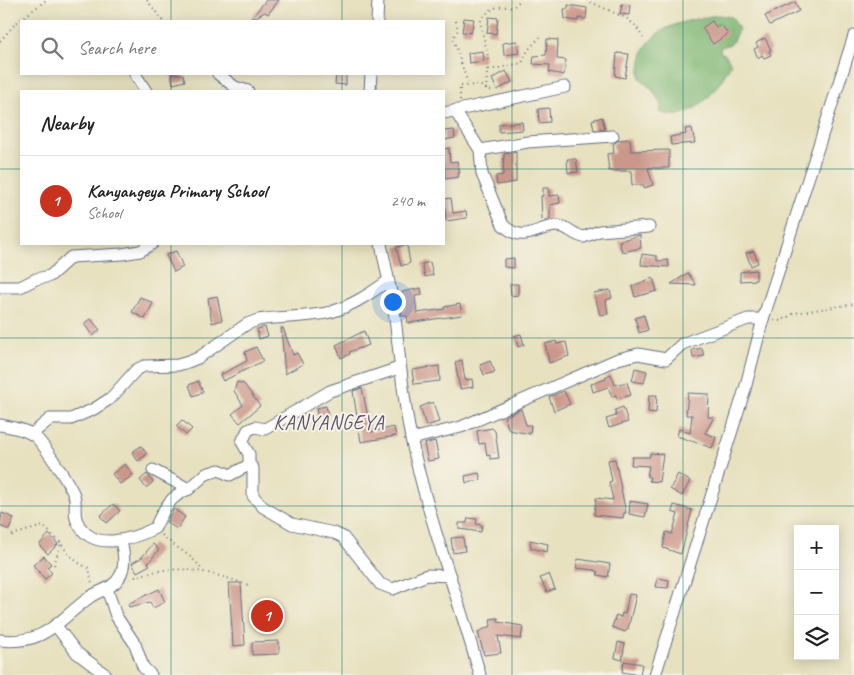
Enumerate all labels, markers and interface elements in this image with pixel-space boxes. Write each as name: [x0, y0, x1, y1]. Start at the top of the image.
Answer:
search box: [20, 20, 445, 75]
icon: search: [38, 34, 66, 62]
text: Search here: [78, 36, 155, 60]
text: Nearby: [40, 110, 93, 136]
text: Kanyangeya Primary School: [87, 179, 267, 203]
text: 1: [52, 191, 60, 211]
text: 240 m: [391, 191, 425, 211]
text: School: [87, 203, 121, 223]
your location: [380, 289, 406, 315]
district label: KANYANGEYA: [274, 410, 384, 435]
map controls: [794, 525, 839, 660]
button: +: [794, 525, 839, 570]
button: −: [794, 570, 839, 615]
pin: 1: [251, 597, 283, 635]
button: layers: [794, 615, 839, 660]

